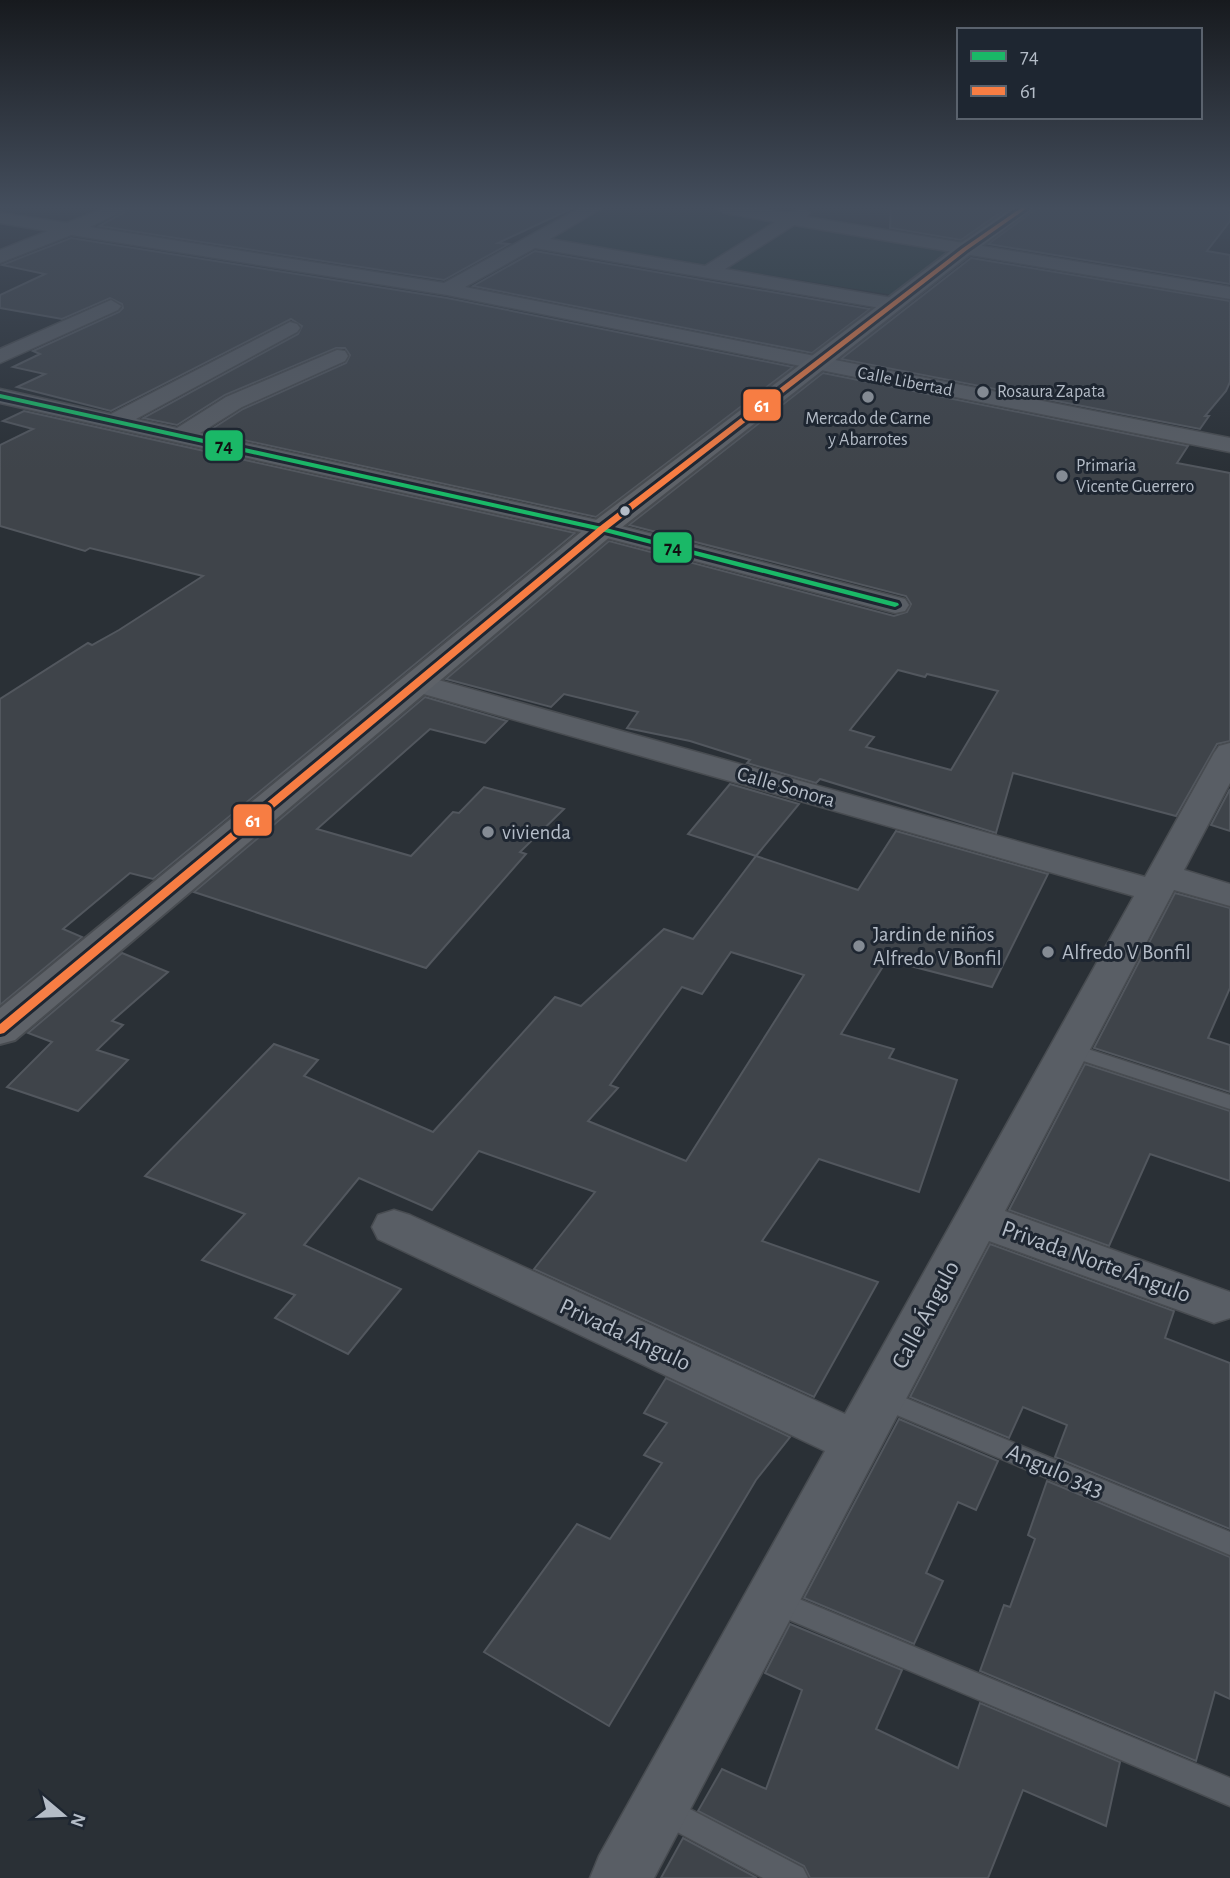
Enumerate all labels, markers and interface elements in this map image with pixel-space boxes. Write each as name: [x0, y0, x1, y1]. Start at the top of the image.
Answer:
legend: [957, 28, 1202, 119]
text: 74: [1020, 46, 1039, 67]
text: 61: [1020, 81, 1037, 102]
street label: Calle Libertad: [856, 364, 954, 400]
place label: Rosaura Zapata: [997, 383, 1105, 401]
marker: Rosaura Zapata: [975, 384, 991, 400]
line badge: 61: [742, 388, 782, 422]
marker: Mercado de Carne y Abarrotes: [860, 389, 876, 405]
text: 61: [754, 397, 770, 416]
place label: Mercado de Carne y Abarrotes: [805, 410, 931, 449]
line badge: 74: [204, 429, 244, 462]
text: 74: [215, 437, 233, 456]
place label: Primaria Vicente Guerrero: [1076, 457, 1194, 496]
marker: Primaria Vicente Guerrero: [1054, 468, 1070, 484]
unlabelled marker: [618, 504, 632, 518]
line badge: 74: [652, 531, 693, 564]
text: 74: [664, 539, 682, 558]
street label: Calle Sonora: [735, 763, 838, 811]
line badge: 61: [232, 803, 273, 837]
text: 61: [245, 812, 261, 831]
place label: vivienda: [502, 822, 571, 843]
marker: vivienda: [480, 824, 496, 840]
place label: Jardin de niños Alfredo V Bonfil: [873, 924, 1002, 969]
marker: Jardin de niños Alfredo V Bonfil: [851, 938, 867, 954]
place label: Alfredo V Bonfil: [1062, 942, 1191, 963]
marker: Alfredo V Bonfil: [1040, 944, 1056, 960]
street label: Privada Norte Ángulo: [998, 1215, 1194, 1307]
street label: Calle Ángulo: [886, 1256, 964, 1373]
street label: Privada Ángulo: [556, 1292, 695, 1376]
street label: Angulo 343: [1003, 1440, 1107, 1502]
north arrow: [28, 1780, 98, 1850]
text: N: [67, 1811, 89, 1829]

